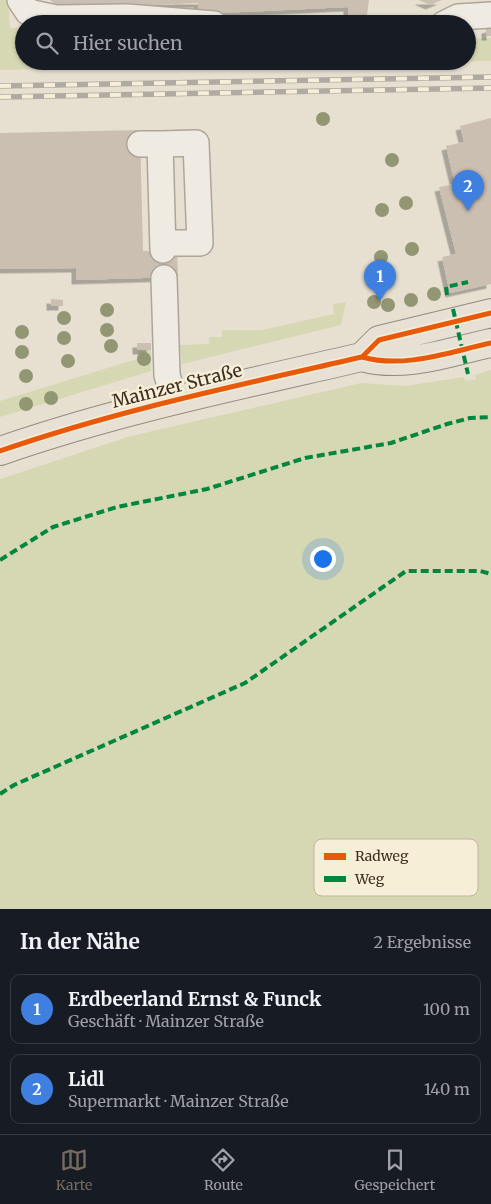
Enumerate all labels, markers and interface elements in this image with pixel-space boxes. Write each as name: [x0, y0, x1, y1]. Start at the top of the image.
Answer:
search box: [15, 15, 476, 70]
icon: search: [33, 29, 61, 57]
text: Hier suchen: [73, 31, 183, 55]
pin: 2: [452, 170, 484, 211]
pin: 1: [364, 260, 396, 301]
street label: Mainzer Straße: [109, 358, 244, 413]
your location: [310, 546, 336, 572]
legend: [314, 839, 478, 896]
text: Radweg: [355, 847, 409, 865]
text: Weg: [354, 870, 385, 888]
text: In der Nähe: [20, 928, 140, 955]
text: 2 Ergebnisse: [373, 932, 471, 952]
text: Erdbeerland Ernst & Funck: [68, 987, 321, 1011]
text: 1: [33, 999, 41, 1019]
text: 100 m: [423, 999, 470, 1019]
text: Geschäft · Mainzer Straße: [68, 1011, 264, 1031]
text: Lidl: [68, 1067, 104, 1091]
text: 2: [32, 1079, 42, 1099]
text: 140 m: [424, 1079, 470, 1099]
text: Supermarkt · Mainzer Straße: [68, 1091, 289, 1111]
tab: Karte: [56, 1146, 92, 1194]
tab: Route: [204, 1146, 243, 1194]
tab: Gespeichert: [355, 1146, 435, 1194]

